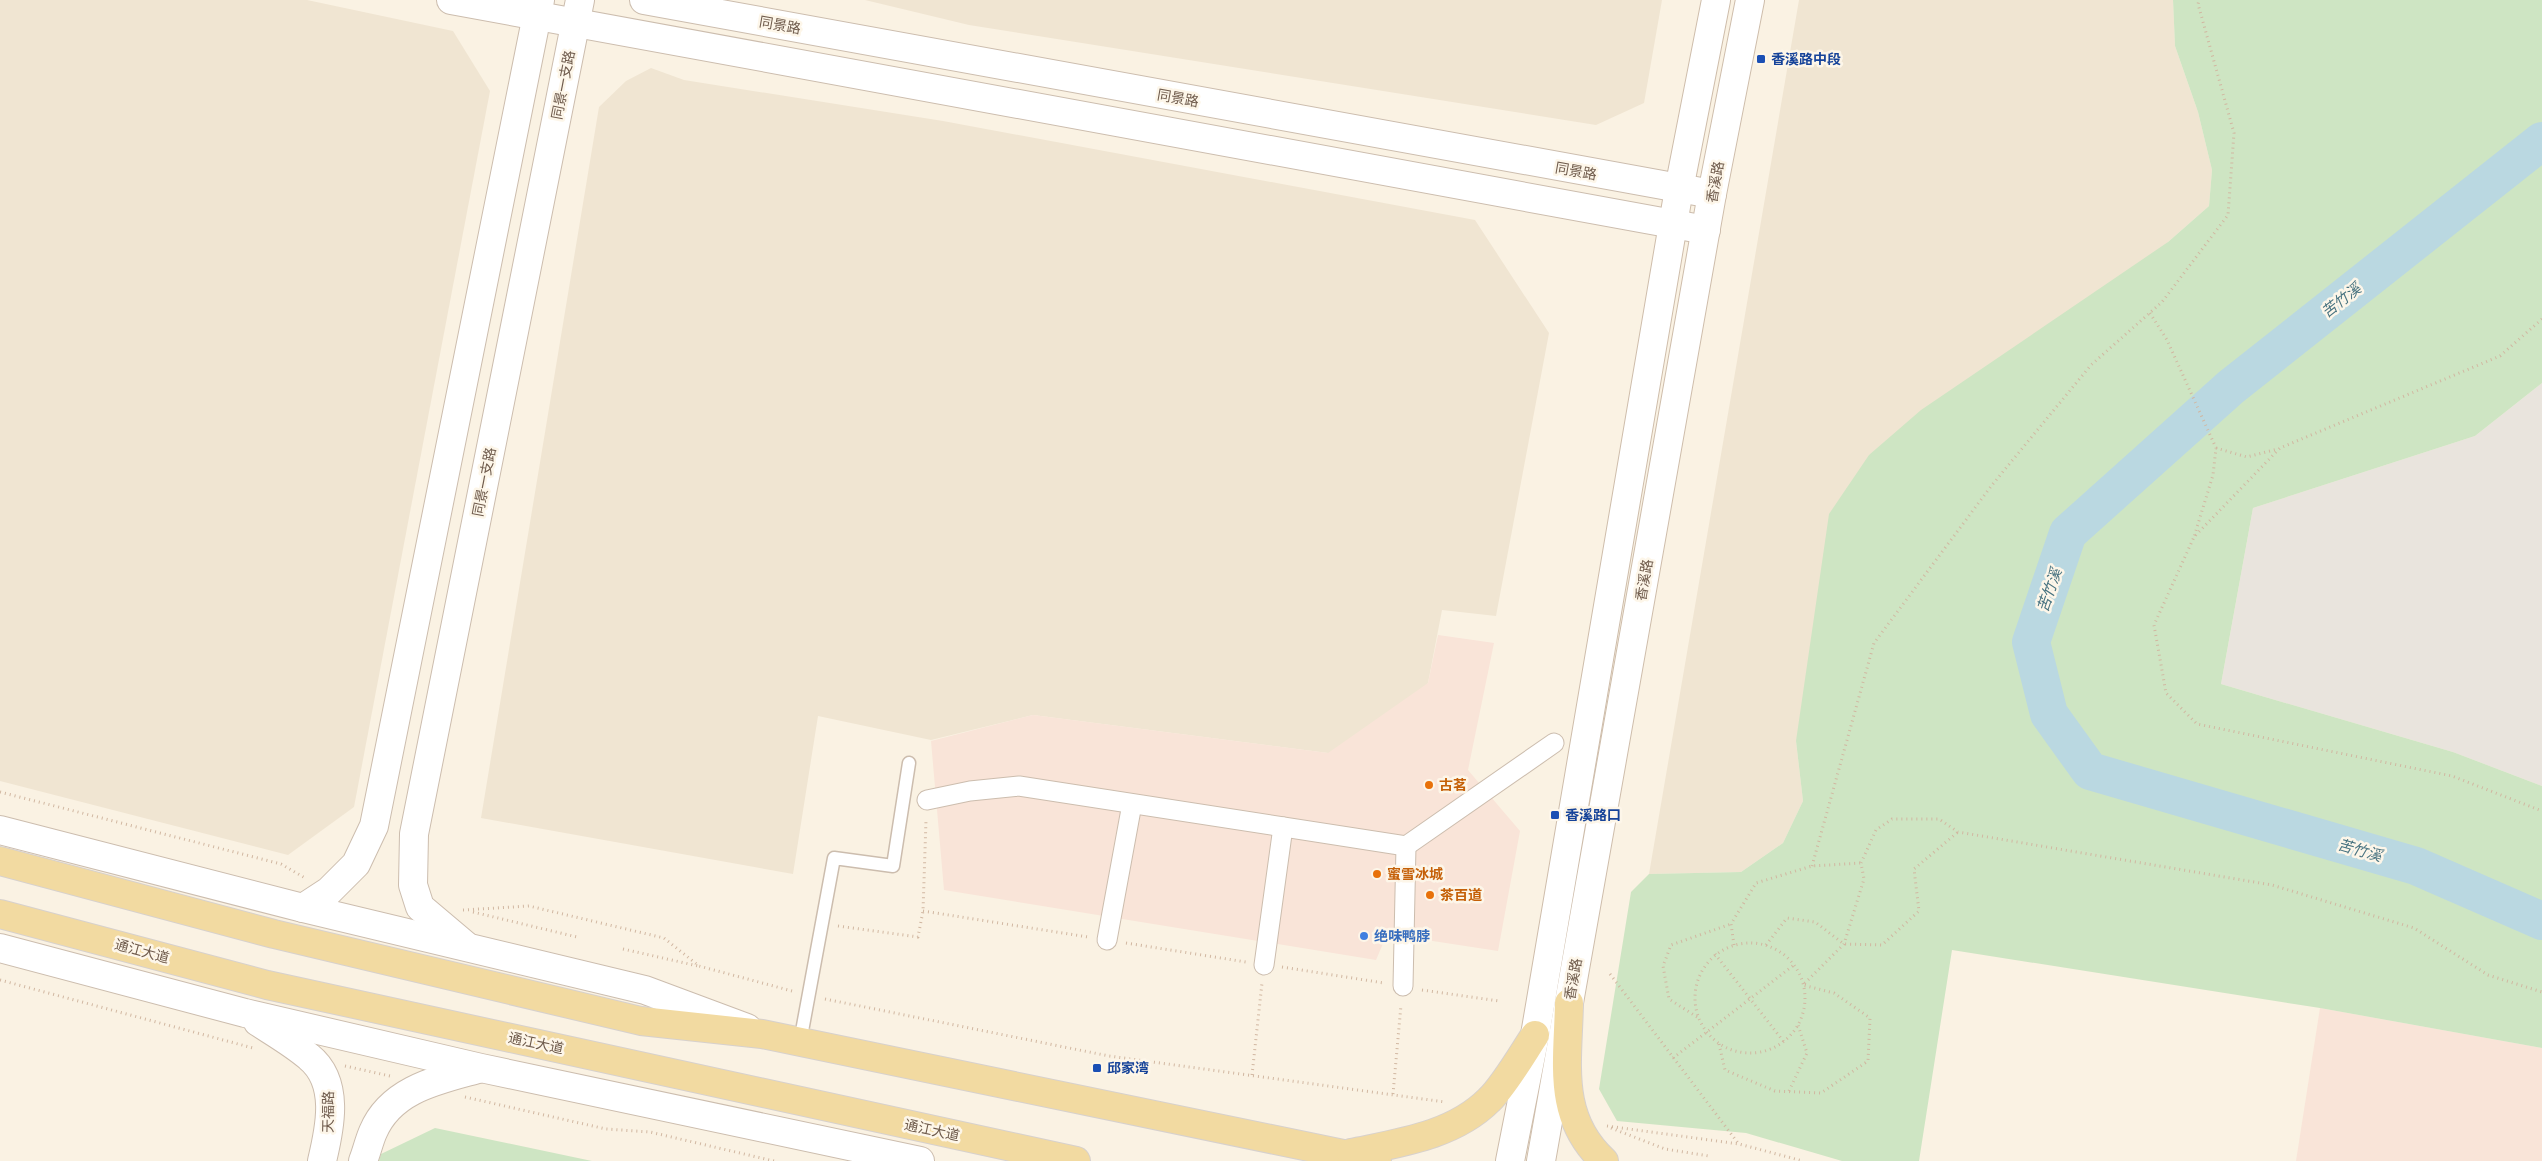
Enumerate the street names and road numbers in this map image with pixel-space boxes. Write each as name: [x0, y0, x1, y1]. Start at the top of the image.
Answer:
street label: 同景路: [758, 13, 802, 37]
street label: 同景一支路: [548, 49, 578, 121]
street label: 同景路: [1156, 86, 1200, 110]
street label: 同景路: [1554, 159, 1598, 183]
street label: 香溪路: [1703, 160, 1727, 204]
street label: 同景一支路: [469, 446, 499, 518]
street label: 香溪路: [1632, 558, 1656, 602]
street label: 通江大道: [113, 936, 171, 966]
street label: 香溪路: [1561, 957, 1585, 1001]
street label: 通江大道: [507, 1029, 565, 1057]
street label: 天福路: [320, 1091, 336, 1133]
street label: 通江大道: [903, 1116, 961, 1144]

